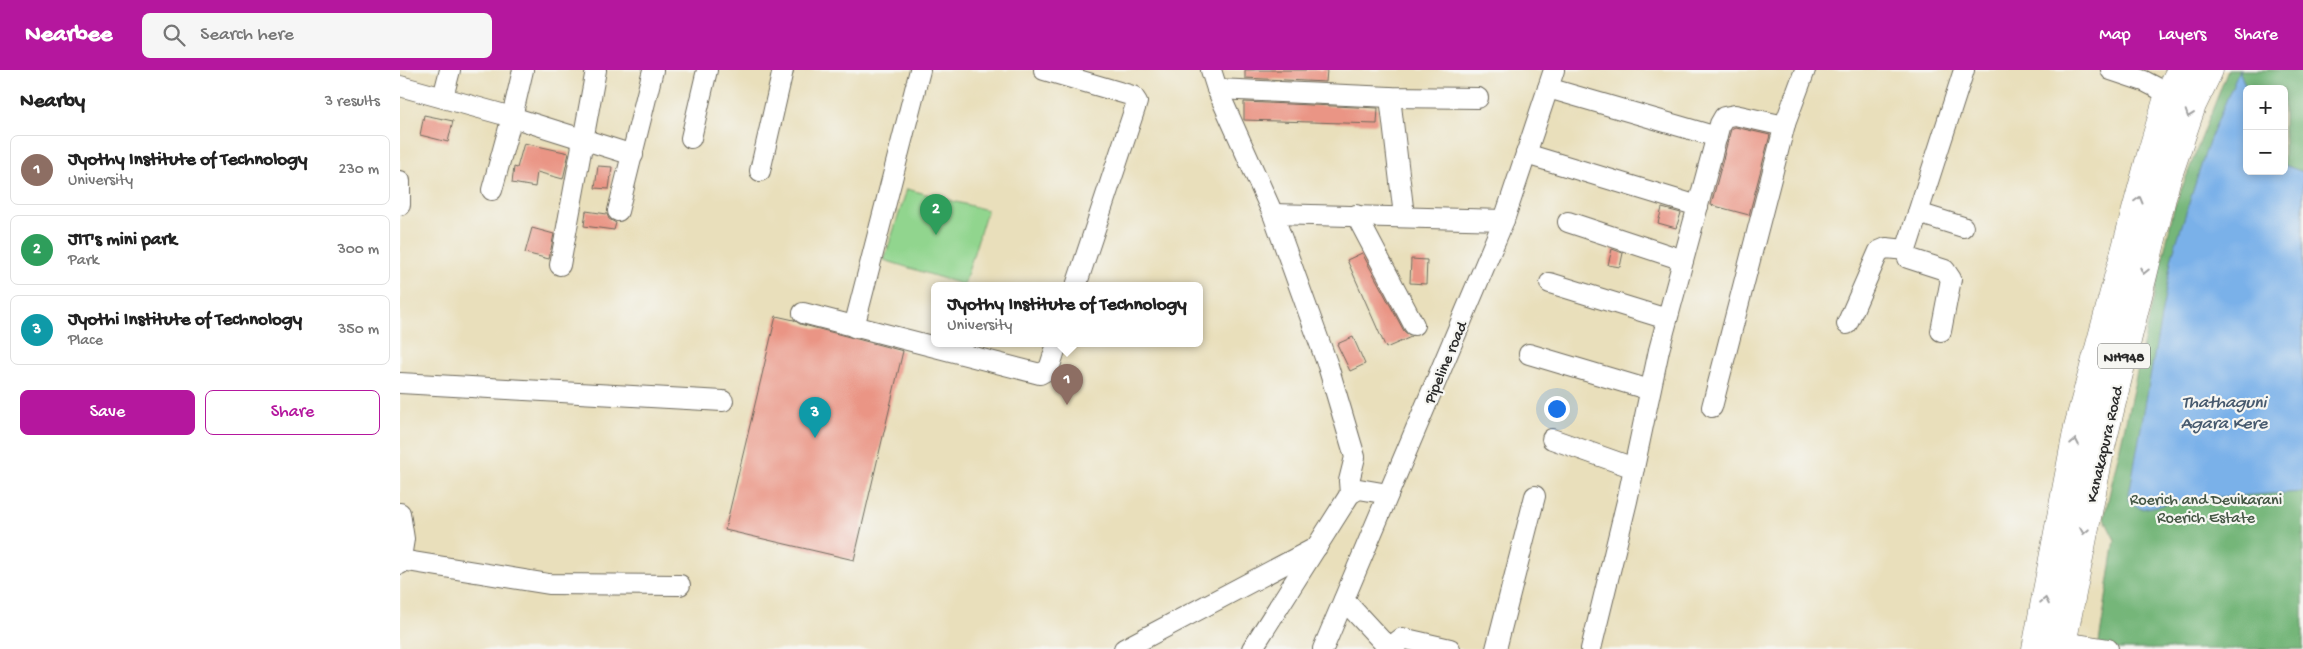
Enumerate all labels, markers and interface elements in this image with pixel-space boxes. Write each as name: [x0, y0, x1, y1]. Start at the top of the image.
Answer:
search box: [142, 13, 492, 58]
text: Nearbee: [25, 21, 112, 50]
icon: search: [160, 21, 188, 49]
text: Search here: [200, 24, 294, 47]
text: Map: [2099, 25, 2131, 46]
text: Layers: [2159, 25, 2206, 46]
text: Share: [2234, 25, 2278, 46]
map controls: [2243, 85, 2288, 175]
button: +: [2243, 85, 2288, 130]
text: Nearby: [20, 90, 85, 115]
text: 3 results: [325, 93, 380, 112]
one-way arrow: [2185, 110, 2195, 118]
button: −: [2243, 130, 2288, 175]
text: Jyothy Institute of Technology: [68, 149, 307, 172]
text: 1: [34, 161, 40, 180]
text: 230 m: [339, 161, 379, 180]
text: University: [68, 172, 133, 191]
pin: 2: [920, 194, 952, 235]
one-way arrow: [2133, 195, 2144, 204]
text: JIT's mini park: [68, 229, 177, 252]
text: 2: [33, 241, 41, 260]
text: 300 m: [337, 241, 379, 260]
text: Park: [68, 252, 99, 271]
one-way arrow: [2139, 266, 2150, 275]
popup: [931, 282, 1203, 347]
text: Jyothy Institute of Technology: [947, 294, 1187, 317]
text: Jyothi Institute of Technology: [68, 309, 302, 332]
text: University: [947, 317, 1012, 336]
street label: Pipeline road: [1421, 318, 1474, 408]
text: 3: [33, 321, 41, 340]
text: 350 m: [338, 321, 379, 340]
text: Place: [68, 332, 103, 351]
road number: NH948: [2098, 344, 2150, 368]
pin: 1: [1051, 364, 1083, 405]
street label: Kanakapura Road: [2084, 383, 2129, 505]
button: Save: [20, 390, 195, 435]
button: Share: [205, 390, 380, 435]
water label: Thathaguni Agara Kere: [2181, 393, 2268, 435]
your location: [1544, 396, 1570, 422]
pin: 3: [799, 397, 831, 438]
one-way arrow: [2070, 437, 2080, 446]
park label: Roerich and Devikarani Roerich Estate: [2130, 492, 2282, 529]
one-way arrow: [2079, 527, 2090, 535]
one-way arrow: [2039, 597, 2049, 605]

